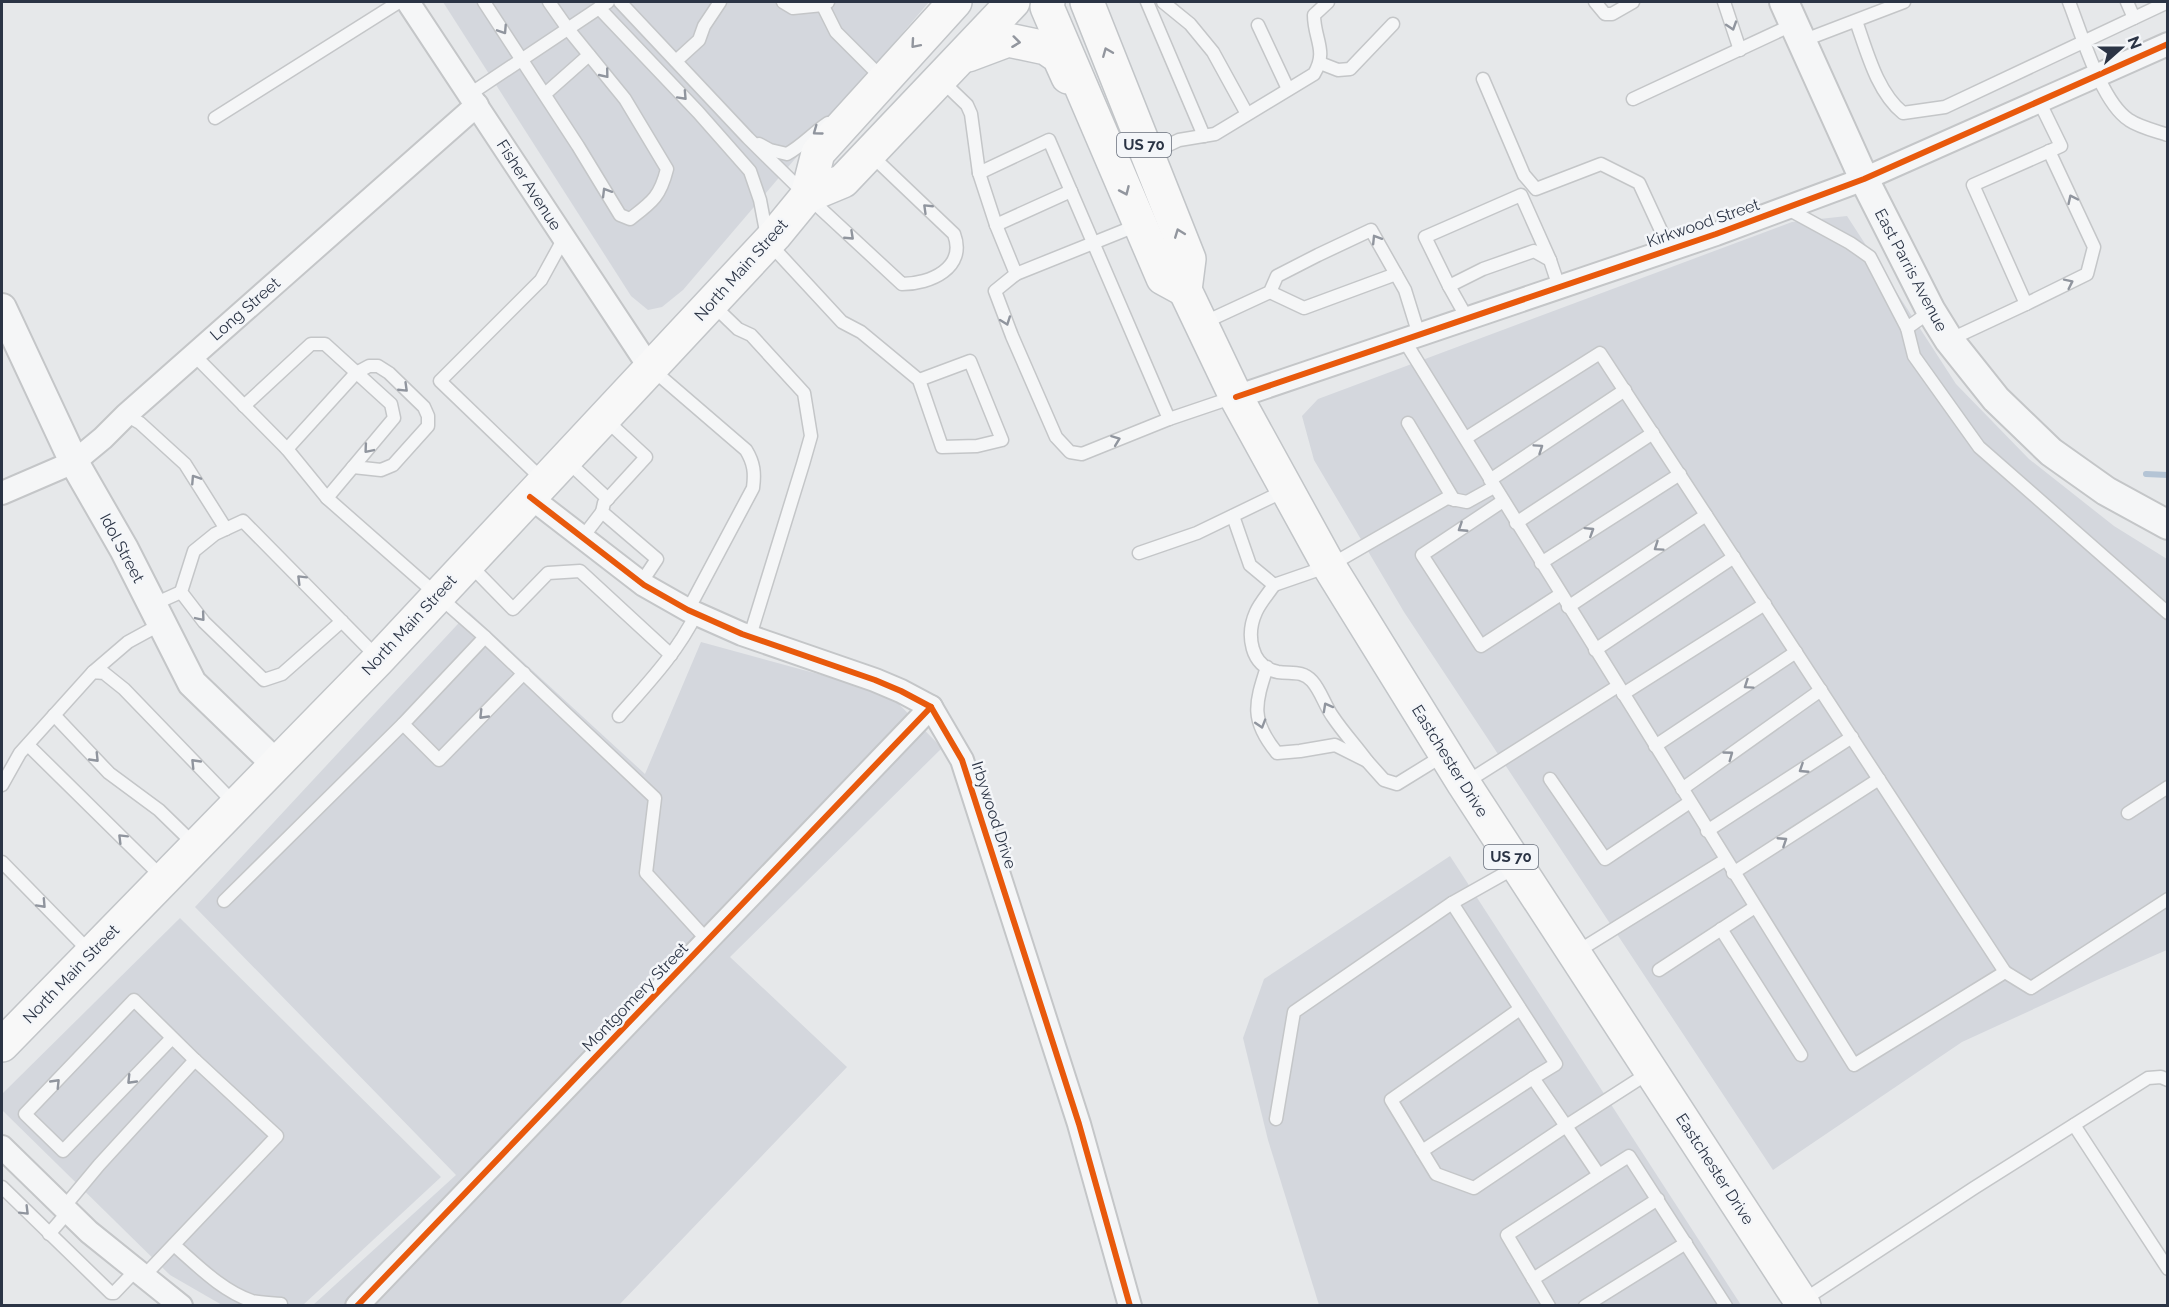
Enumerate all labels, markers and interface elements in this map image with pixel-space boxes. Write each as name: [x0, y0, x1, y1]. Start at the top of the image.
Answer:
north arrow: [2091, 18, 2151, 78]
one-way arrow: [1725, 20, 1737, 31]
one-way arrow: [496, 24, 507, 35]
text: N: [2123, 34, 2146, 52]
one-way arrow: [1011, 36, 1020, 48]
one-way arrow: [911, 37, 922, 48]
one-way arrow: [1102, 47, 1114, 58]
one-way arrow: [597, 67, 608, 78]
one-way arrow: [676, 89, 687, 99]
one-way arrow: [812, 124, 823, 135]
road number: US 70: [1117, 133, 1171, 157]
street label: Fisher Avenue: [493, 136, 565, 234]
one-way arrow: [1118, 185, 1130, 196]
one-way arrow: [602, 188, 613, 198]
one-way arrow: [2067, 194, 2079, 205]
street label: Kirkwood Street: [1644, 195, 1762, 251]
one-way arrow: [923, 205, 934, 216]
street label: East Parris Avenue: [1871, 205, 1951, 335]
street label: North Main Street: [690, 215, 792, 325]
one-way arrow: [843, 229, 854, 240]
one-way arrow: [1174, 229, 1186, 240]
one-way arrow: [1372, 235, 1383, 246]
street label: Long Street: [206, 273, 284, 344]
one-way arrow: [2063, 278, 2074, 290]
one-way arrow: [999, 316, 1012, 326]
one-way arrow: [398, 381, 408, 392]
one-way arrow: [1110, 435, 1121, 447]
one-way arrow: [365, 442, 376, 453]
one-way arrow: [1532, 444, 1543, 455]
one-way arrow: [191, 475, 202, 486]
street label: Idol Street: [96, 510, 148, 586]
one-way arrow: [1458, 521, 1469, 532]
one-way arrow: [1584, 528, 1595, 539]
one-way arrow: [1653, 540, 1664, 551]
street label: North Main Street: [358, 571, 461, 679]
one-way arrow: [297, 576, 308, 587]
one-way arrow: [194, 610, 205, 621]
one-way arrow: [1743, 678, 1754, 689]
street label: Eastchester Drive: [1408, 701, 1492, 821]
one-way arrow: [1323, 703, 1334, 713]
one-way arrow: [479, 709, 490, 719]
one-way arrow: [1254, 718, 1266, 729]
one-way arrow: [87, 750, 98, 761]
one-way arrow: [1723, 752, 1734, 763]
one-way arrow: [192, 759, 203, 770]
street label: Irbywood Drive: [968, 759, 1020, 871]
one-way arrow: [1798, 762, 1809, 773]
one-way arrow: [118, 834, 128, 845]
one-way arrow: [1776, 838, 1787, 849]
road number: US 70: [1484, 845, 1538, 869]
one-way arrow: [34, 897, 45, 908]
street label: North Main Street: [19, 920, 123, 1027]
street label: Montgomery Street: [578, 938, 692, 1055]
one-way arrow: [128, 1072, 139, 1083]
one-way arrow: [49, 1079, 60, 1089]
street label: Eastchester Drive: [1672, 1110, 1758, 1228]
one-way arrow: [18, 1203, 29, 1214]

